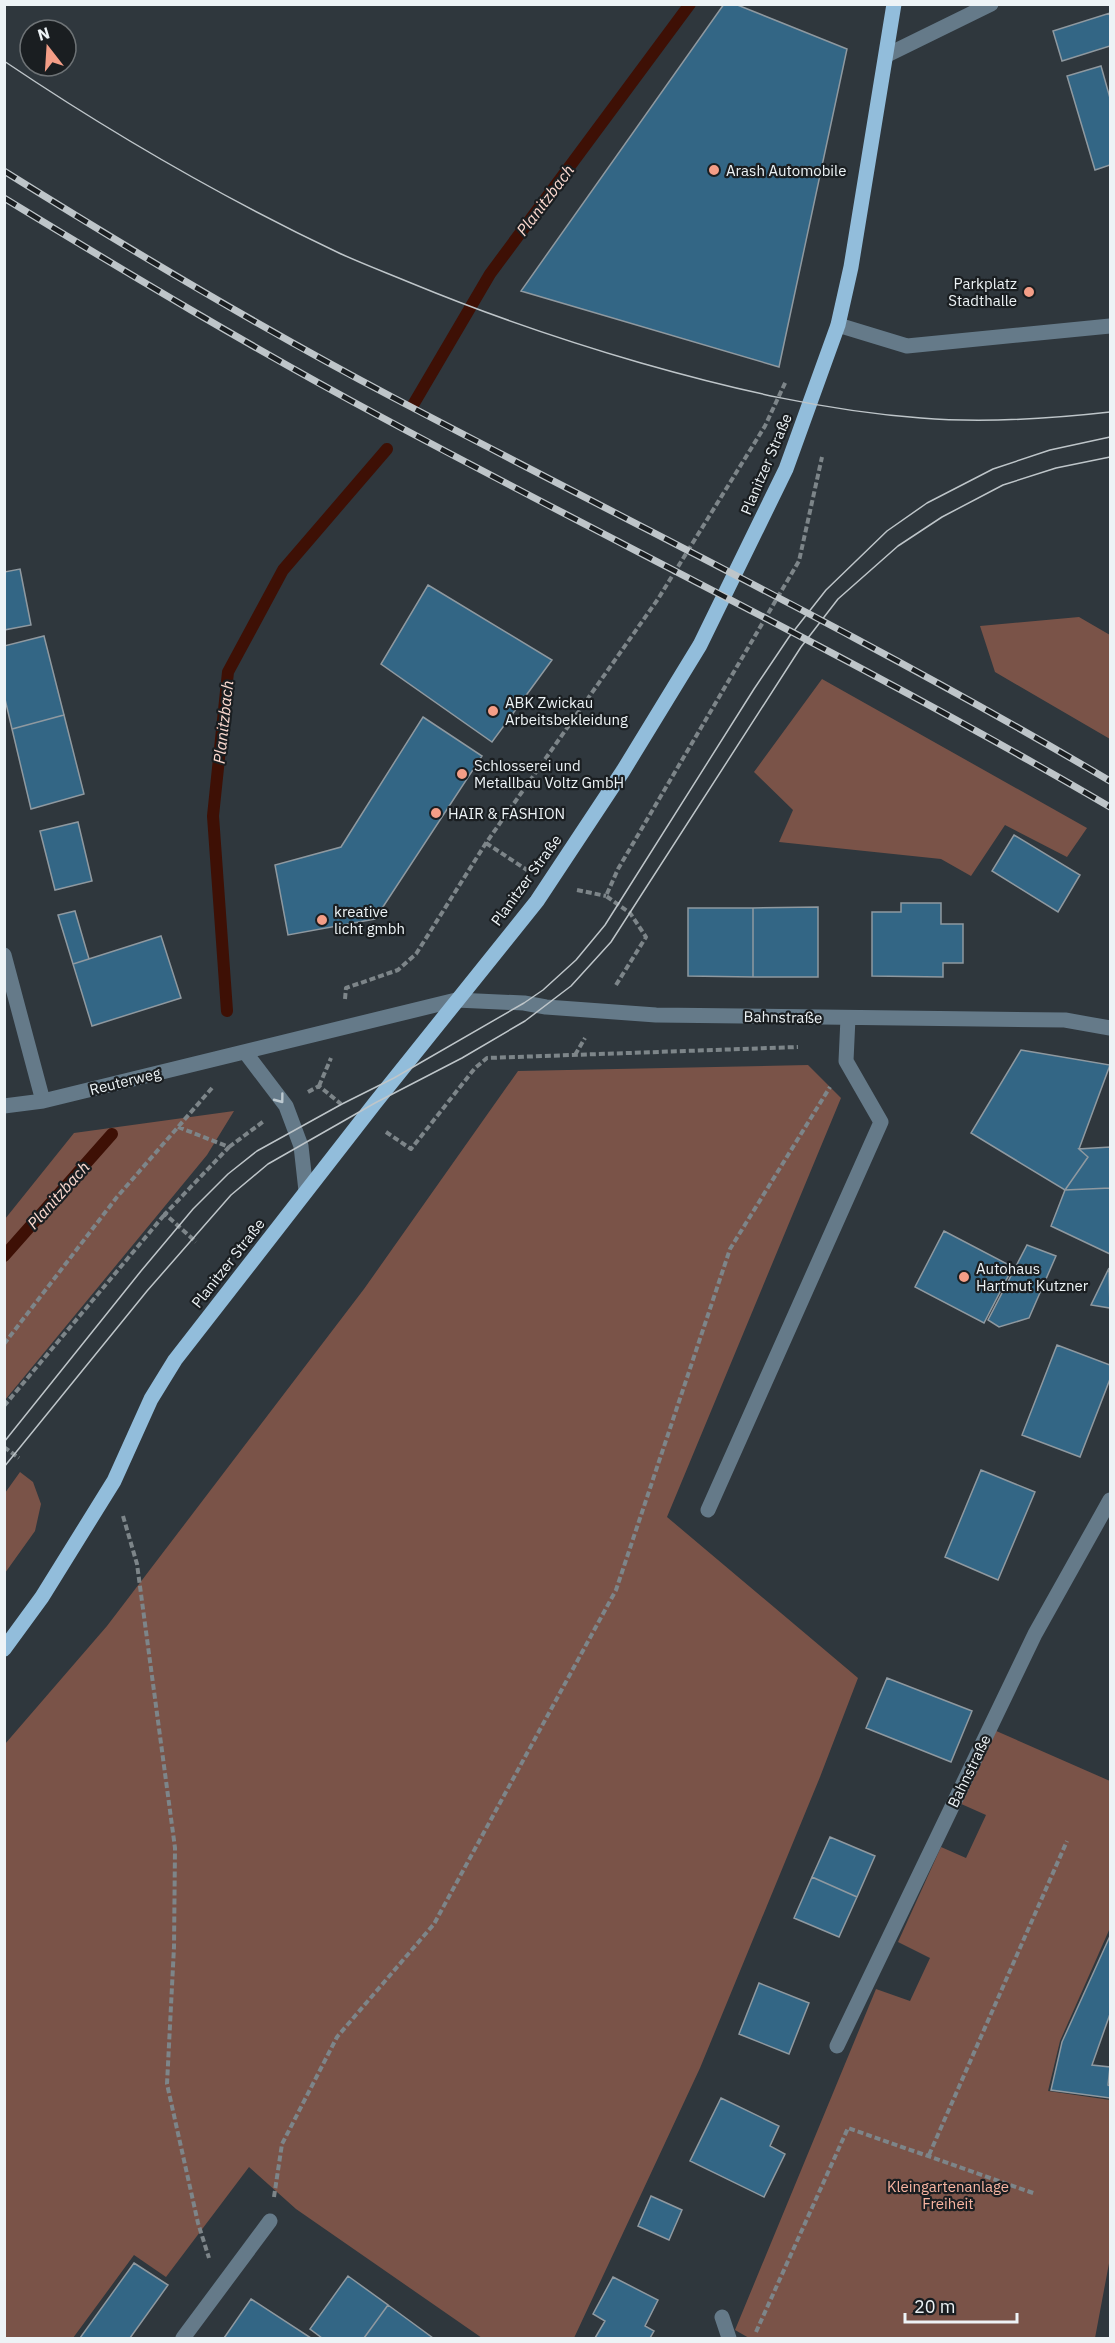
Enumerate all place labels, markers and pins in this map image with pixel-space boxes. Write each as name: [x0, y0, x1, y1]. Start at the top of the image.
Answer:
place label: Arash Automobile: [726, 161, 846, 180]
marker: Arash Automobile: [707, 163, 721, 177]
place label: Parkplatz Stadthalle: [948, 274, 1017, 310]
marker: Parkplatz Stadthalle: [1022, 285, 1036, 299]
place label: ABK Zwickau Arbeitsbekleidung: [505, 693, 628, 729]
marker: ABK Zwickau Arbeitsbekleidung: [486, 704, 500, 718]
place label: Schlosserei und Metallbau Voltz GmbH: [474, 756, 624, 792]
marker: Schlosserei und Metallbau Voltz GmbH: [455, 767, 469, 781]
place label: HAIR & FASHION: [448, 804, 565, 823]
marker: HAIR & FASHION: [429, 806, 443, 820]
place label: kreative licht gmbh: [334, 902, 405, 938]
marker: kreative licht gmbh: [315, 913, 329, 927]
place label: Autohaus Hartmut Kutzner: [976, 1259, 1089, 1295]
marker: Autohaus Hartmut Kutzner: [957, 1270, 971, 1284]

